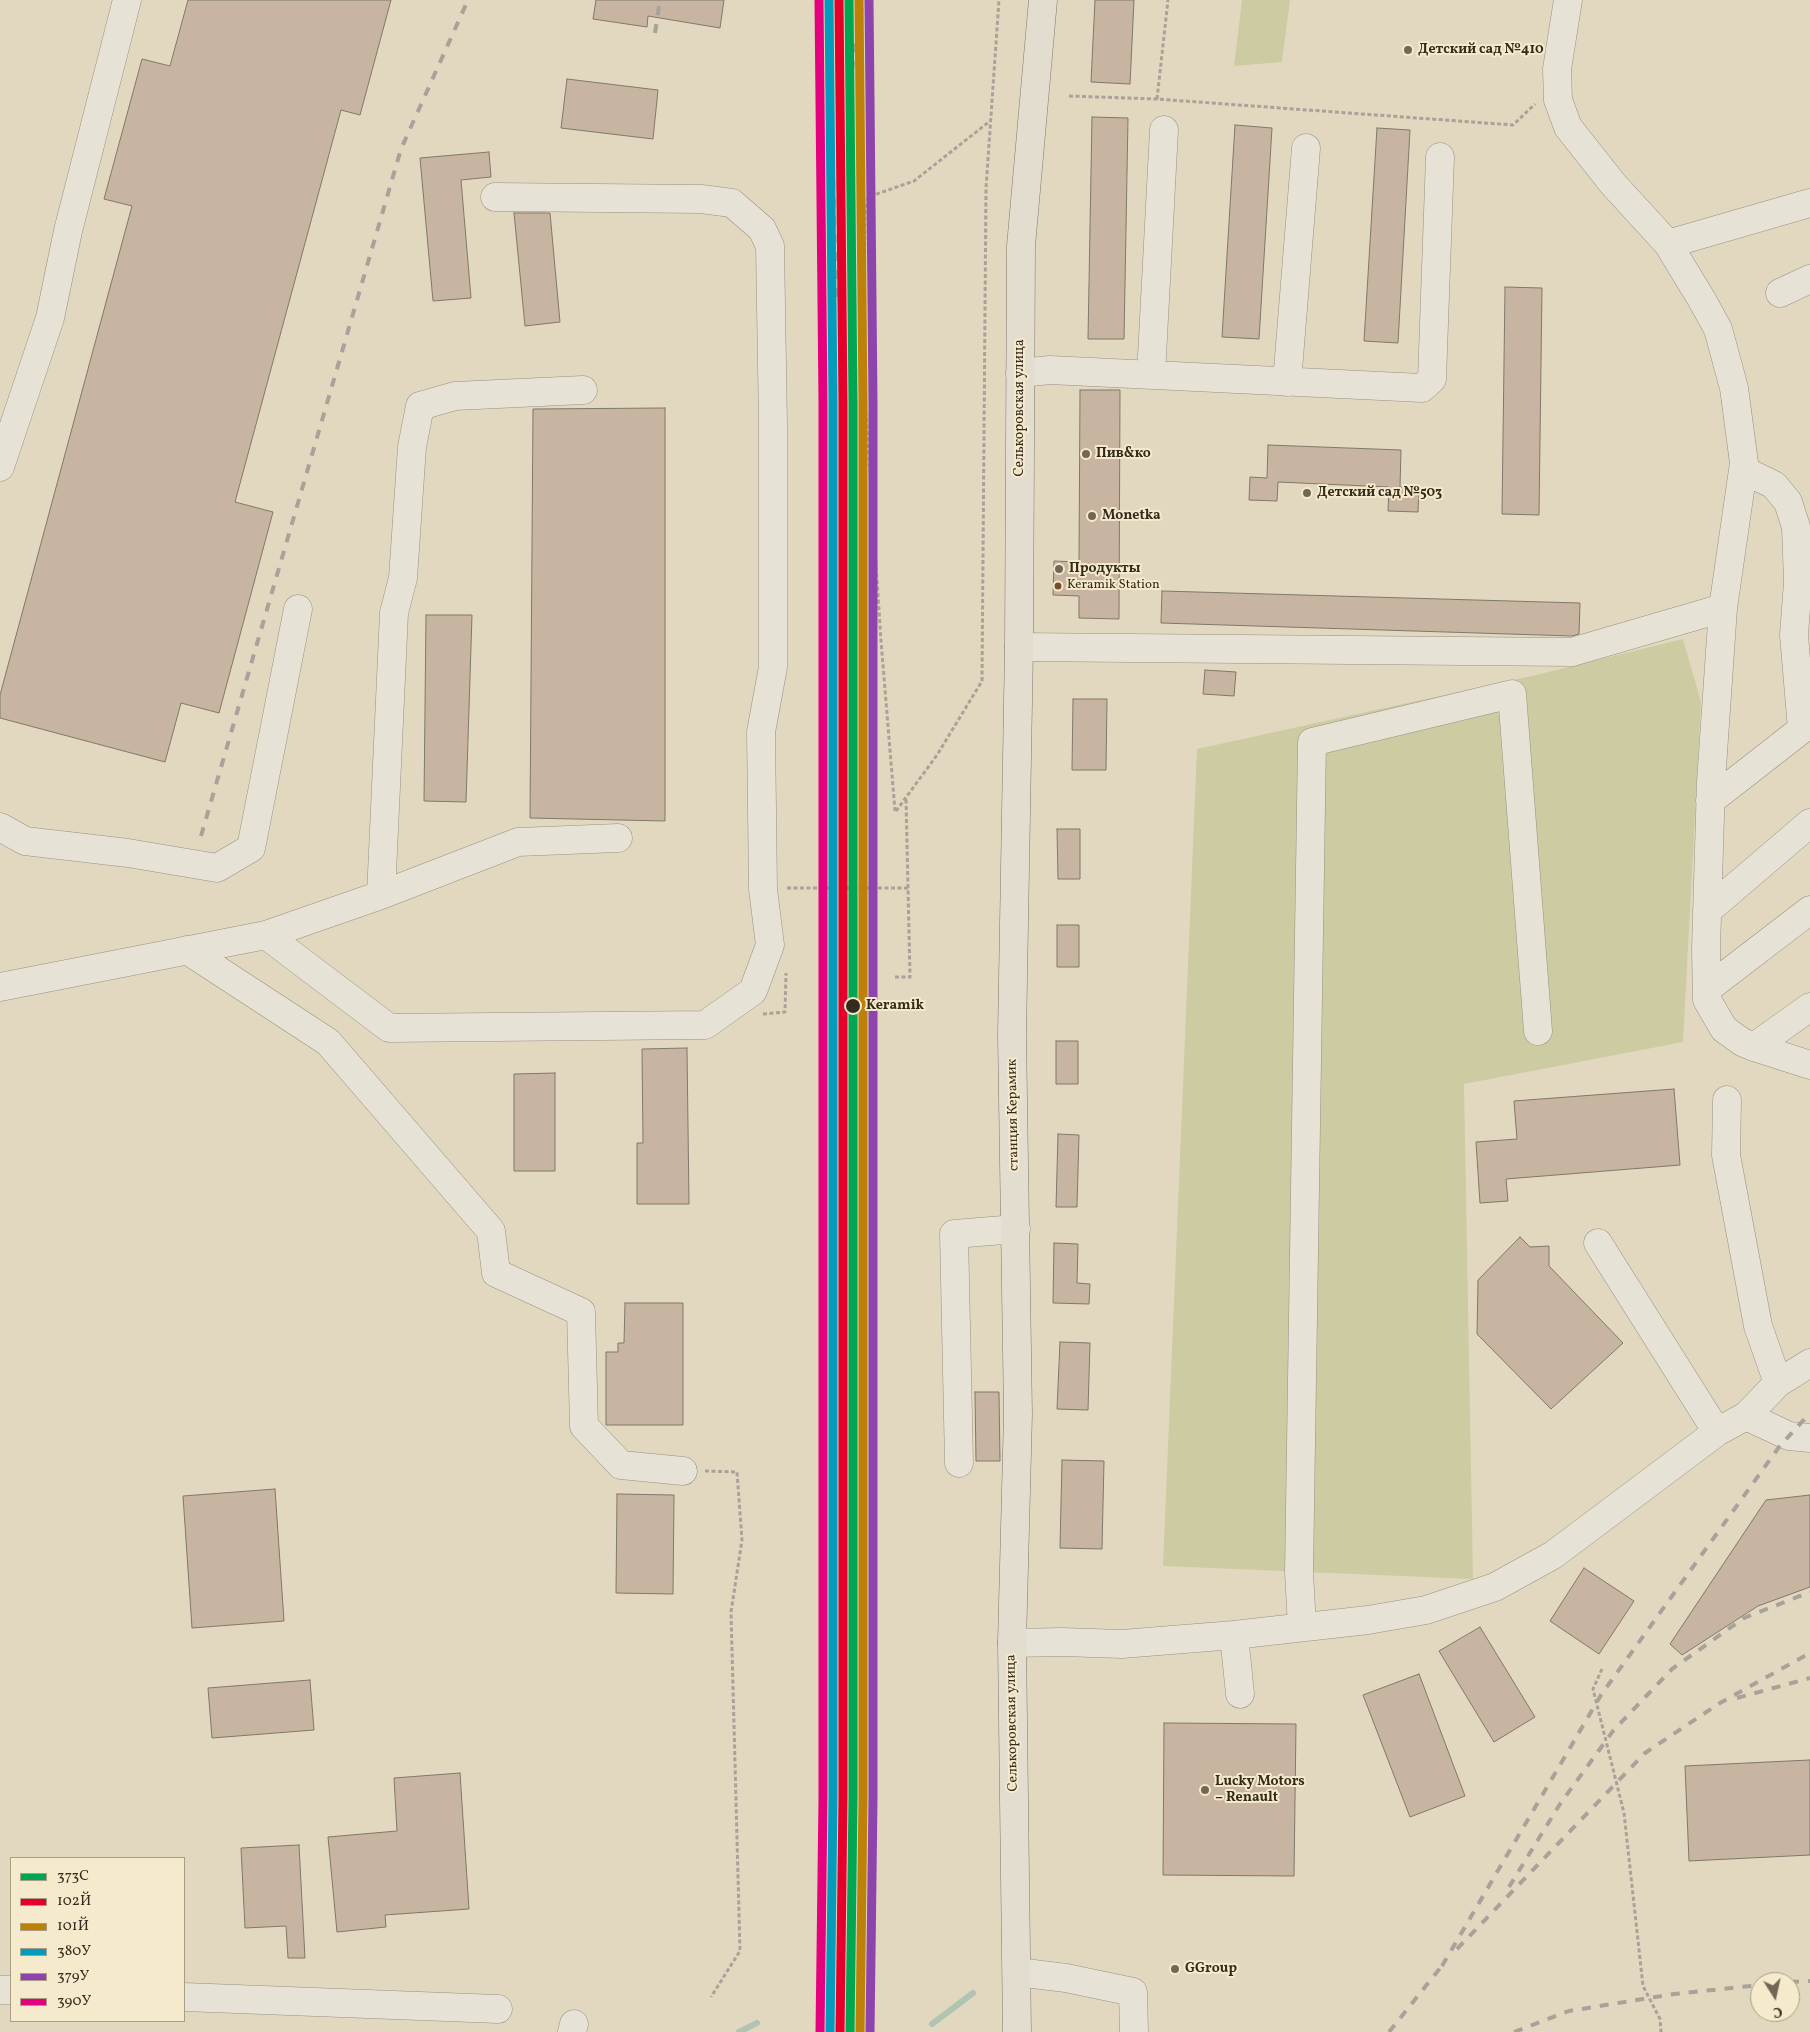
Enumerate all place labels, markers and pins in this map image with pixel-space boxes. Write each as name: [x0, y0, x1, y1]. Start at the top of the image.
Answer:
place label: Детский сад №410: [1418, 42, 1544, 58]
marker: Детский сад №410: [1402, 44, 1414, 56]
place label: Пив&ко: [1096, 446, 1151, 462]
marker: Пив&ко: [1080, 448, 1092, 460]
place label: Детский сад №503: [1317, 485, 1442, 501]
marker: Детский сад №503: [1301, 487, 1313, 499]
place label: Monetka: [1102, 508, 1161, 524]
marker: Monetka: [1086, 510, 1098, 522]
place label: Продукты: [1069, 561, 1141, 577]
marker: Продукты: [1053, 563, 1065, 575]
place label: Keramik Station: [1067, 578, 1160, 594]
marker: Keramik Station: [1053, 581, 1063, 591]
marker: Keramik: [844, 997, 862, 1015]
place label: Keramik: [866, 998, 924, 1014]
place label: Lucky Motors – Renault: [1215, 1774, 1305, 1806]
marker: Lucky Motors – Renault: [1199, 1784, 1211, 1796]
place label: GGroup: [1185, 1961, 1237, 1977]
marker: GGroup: [1169, 1963, 1181, 1975]

